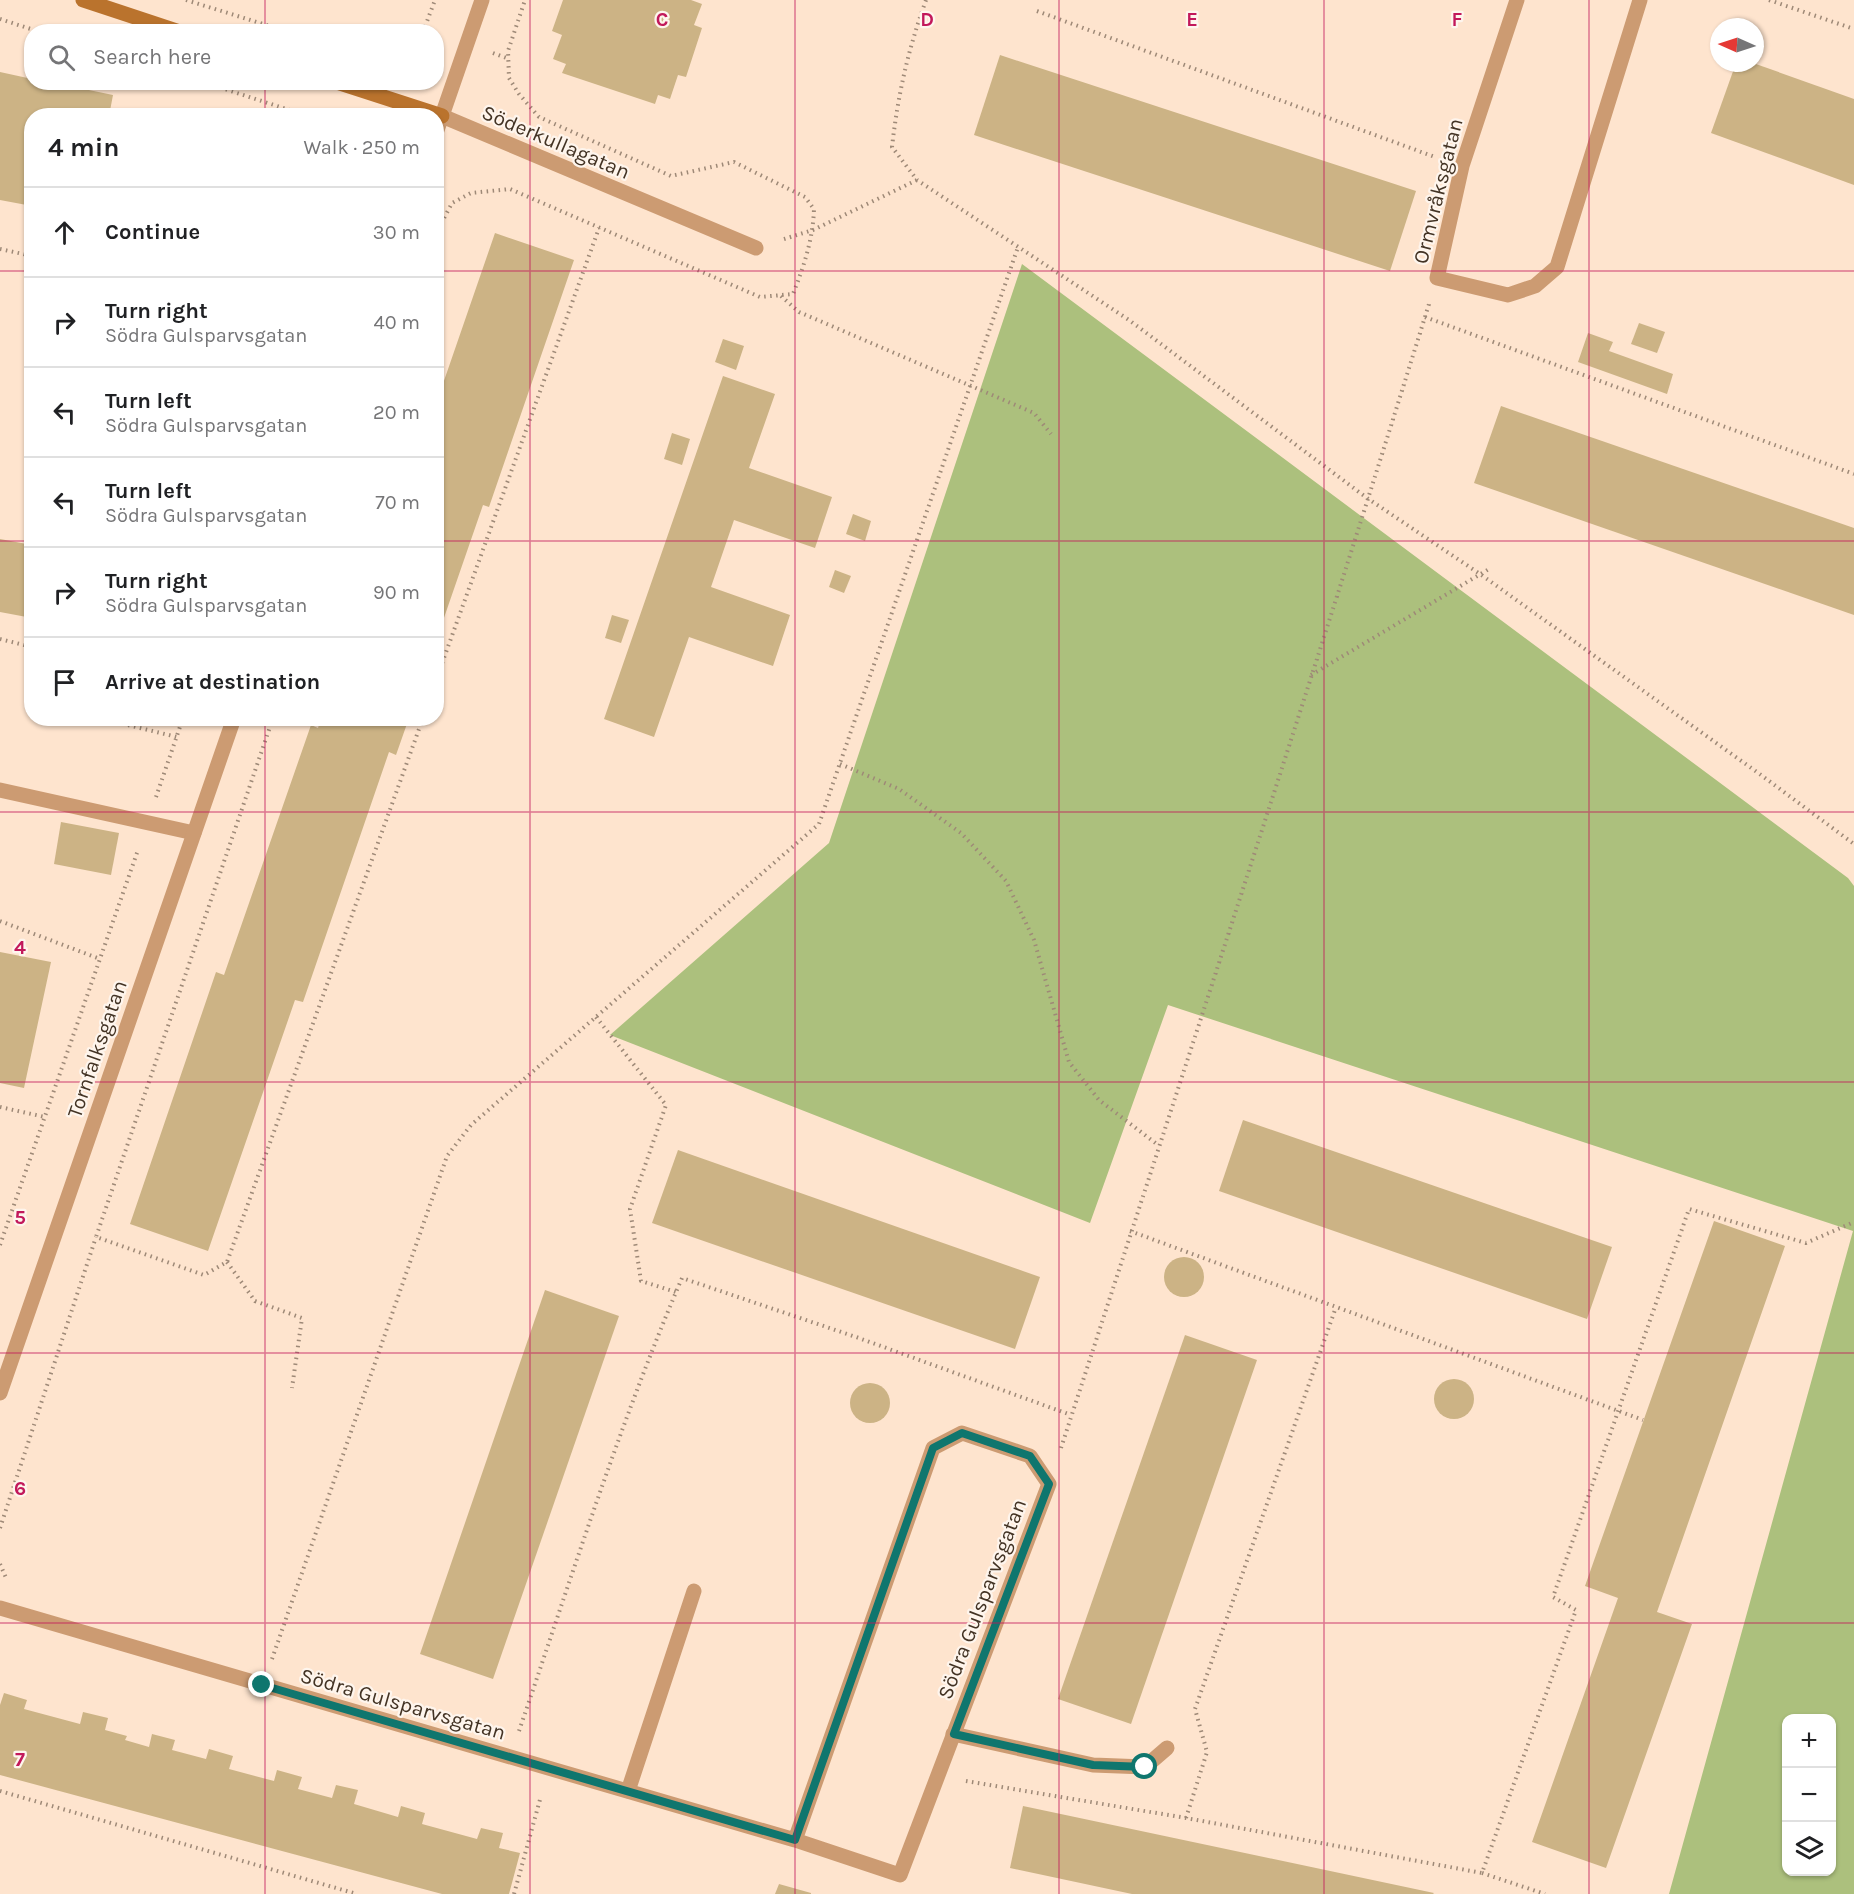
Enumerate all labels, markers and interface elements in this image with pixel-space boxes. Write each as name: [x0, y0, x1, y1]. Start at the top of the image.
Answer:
text: C: [656, 8, 668, 31]
text: D: [920, 8, 934, 31]
text: E: [1186, 8, 1198, 31]
text: F: [1452, 8, 1463, 31]
north arrow: [1710, 18, 1764, 72]
search box: [24, 24, 444, 90]
icon: search: [45, 41, 78, 74]
text: Search here: [93, 44, 211, 70]
street label: Söderkullagatan: [478, 100, 634, 184]
street label: Ormvråksgatan: [1408, 116, 1468, 266]
text: 4 min: [48, 132, 119, 163]
text: Walk · 250 m: [304, 136, 420, 159]
icon: ahead: [48, 216, 81, 249]
text: Continue: [105, 219, 200, 245]
text: 30 m: [373, 221, 420, 244]
text: Turn right: [105, 298, 208, 324]
icon: right: [48, 306, 81, 339]
text: 40 m: [374, 311, 420, 334]
text: Södra Gulsparvsgatan: [105, 324, 307, 347]
text: Turn left: [105, 388, 192, 414]
icon: left: [48, 396, 81, 429]
text: 20 m: [373, 401, 420, 424]
text: Södra Gulsparvsgatan: [105, 414, 307, 437]
text: Turn left: [105, 478, 192, 504]
icon: left: [48, 486, 81, 519]
text: 70 m: [375, 491, 420, 514]
text: Södra Gulsparvsgatan: [105, 504, 307, 527]
text: Turn right: [105, 568, 208, 594]
icon: right: [48, 576, 81, 609]
text: 90 m: [373, 581, 420, 604]
text: Södra Gulsparvsgatan: [105, 594, 307, 617]
icon: arrive: [48, 666, 81, 699]
text: Arrive at destination: [105, 669, 320, 695]
text: 4: [14, 936, 26, 959]
street label: Tornfalksgatan: [62, 977, 132, 1121]
text: 5: [14, 1206, 26, 1229]
text: 6: [14, 1477, 26, 1500]
street label: Södra Gulsparvsgatan: [933, 1496, 1031, 1702]
street label: Södra Gulsparvsgatan: [298, 1663, 508, 1745]
route end: [248, 1671, 274, 1697]
map controls: [1782, 1714, 1836, 1876]
button: +: [1782, 1714, 1836, 1768]
text: 7: [15, 1748, 25, 1771]
route start: [1131, 1753, 1157, 1779]
button: −: [1782, 1768, 1836, 1822]
button: layers: [1782, 1822, 1836, 1876]

